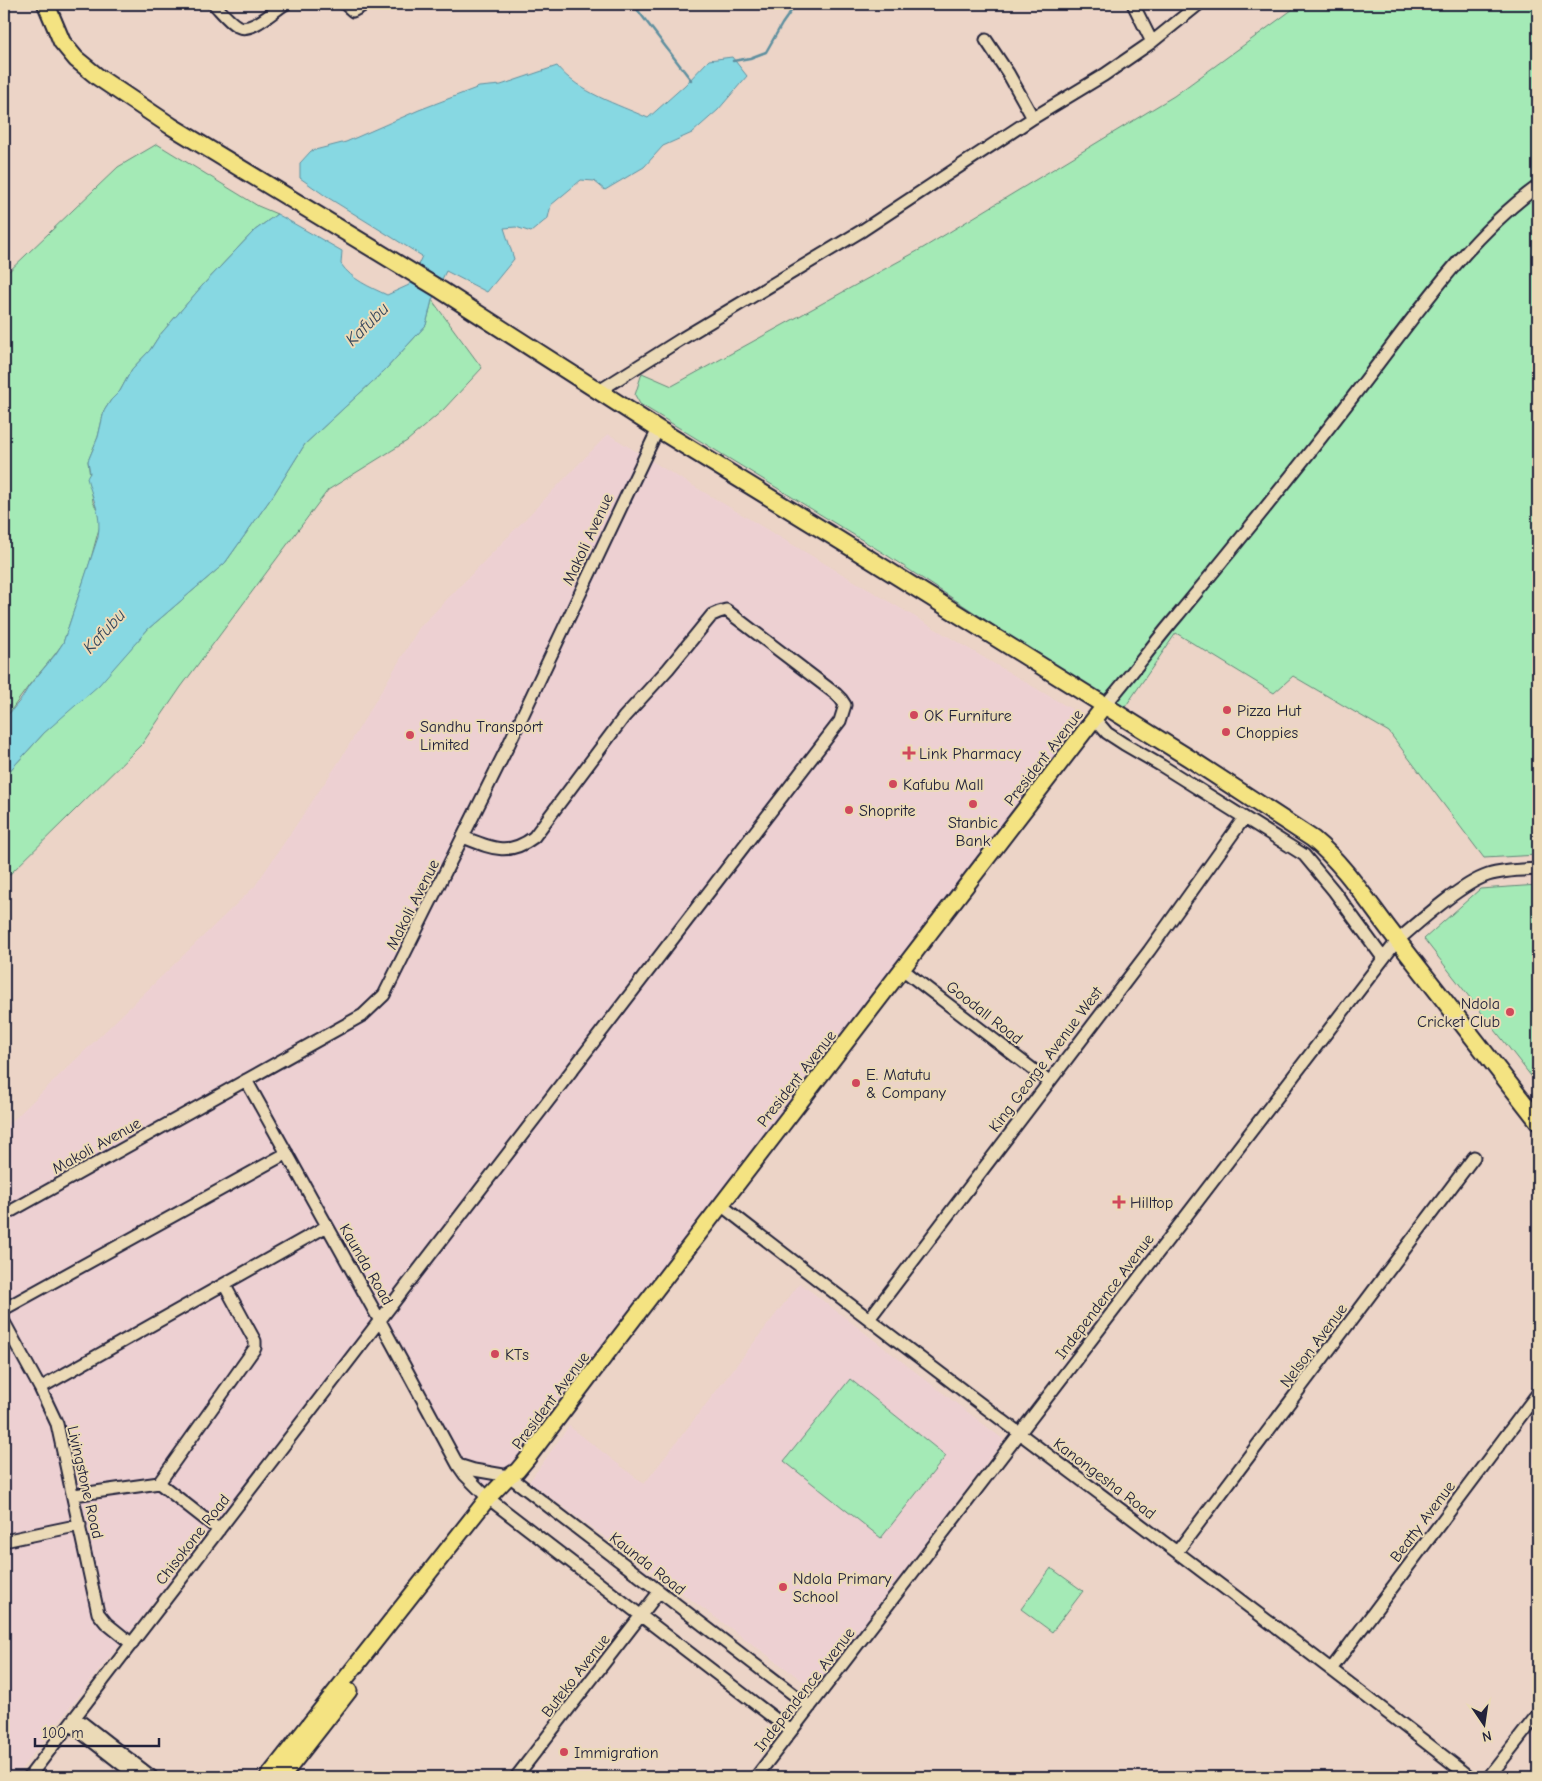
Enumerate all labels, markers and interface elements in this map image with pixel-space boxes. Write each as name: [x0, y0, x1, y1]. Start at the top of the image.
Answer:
water label: Kafubu: [341, 298, 394, 351]
street label: Makoli Avenue: [559, 491, 617, 588]
water label: Kafubu: [79, 605, 130, 658]
place label: Pizza Hut: [1237, 702, 1301, 720]
marker: Pizza Hut: [1221, 704, 1233, 716]
street label: President Avenue: [1001, 706, 1087, 809]
place label: OK Furniture: [924, 707, 1012, 725]
marker: OK Furniture: [908, 709, 920, 721]
place label: Sandhu Transport Limited: [420, 718, 543, 754]
place label: Choppies: [1236, 724, 1299, 742]
marker: Choppies: [1220, 726, 1232, 738]
marker: Sandhu Transport Limited: [404, 729, 416, 741]
place label: Link Pharmacy: [919, 745, 1022, 763]
marker: Link Pharmacy: [903, 747, 915, 759]
place label: Kafubu Mall: [903, 776, 984, 794]
marker: Kafubu Mall: [887, 778, 899, 790]
marker: Stanbic Bank: [967, 798, 979, 810]
place label: Shoprite: [859, 802, 915, 820]
marker: Shoprite: [843, 804, 855, 816]
place label: Stanbic Bank: [948, 814, 998, 850]
street label: Makoli Avenue: [382, 856, 443, 953]
street label: Goodall Road: [943, 977, 1026, 1048]
street label: King George Avenue West: [985, 983, 1107, 1136]
place label: Ndola Cricket Club: [1417, 995, 1500, 1031]
marker: Ndola Cricket Club: [1504, 1006, 1516, 1018]
street label: President Avenue: [754, 1027, 840, 1130]
place label: E. Matutu & Company: [866, 1066, 947, 1102]
marker: E. Matutu & Company: [850, 1077, 862, 1089]
street label: Makoli Avenue: [49, 1114, 144, 1178]
place label: Hilltop: [1130, 1194, 1173, 1212]
marker: Hilltop: [1112, 1195, 1126, 1209]
street label: Kaunda Road: [336, 1221, 397, 1308]
street label: Independence Avenue: [1052, 1230, 1158, 1363]
street label: Nelson Avenue: [1277, 1300, 1351, 1391]
place label: KTs: [505, 1346, 529, 1364]
marker: KTs: [489, 1348, 501, 1360]
street label: President Avenue: [508, 1348, 593, 1453]
street label: Livingstone Road: [63, 1424, 107, 1540]
street label: Kanongesha Road: [1050, 1435, 1159, 1523]
street label: Beatty Avenue: [1387, 1478, 1459, 1566]
street label: Chisokone Road: [152, 1491, 234, 1588]
street label: Kaunda Road: [606, 1529, 689, 1599]
place label: Ndola Primary School: [793, 1570, 892, 1606]
marker: Ndola Primary School: [777, 1581, 789, 1593]
street label: Independence Avenue: [751, 1624, 859, 1755]
street label: Buteko Avenue: [538, 1631, 614, 1721]
north arrow: [1460, 1698, 1510, 1748]
scale bar: [35, 1716, 159, 1748]
text: 100 m: [42, 1724, 84, 1742]
text: N: [1480, 1727, 1493, 1745]
place label: Immigration: [574, 1744, 659, 1762]
marker: Immigration: [558, 1746, 570, 1758]

